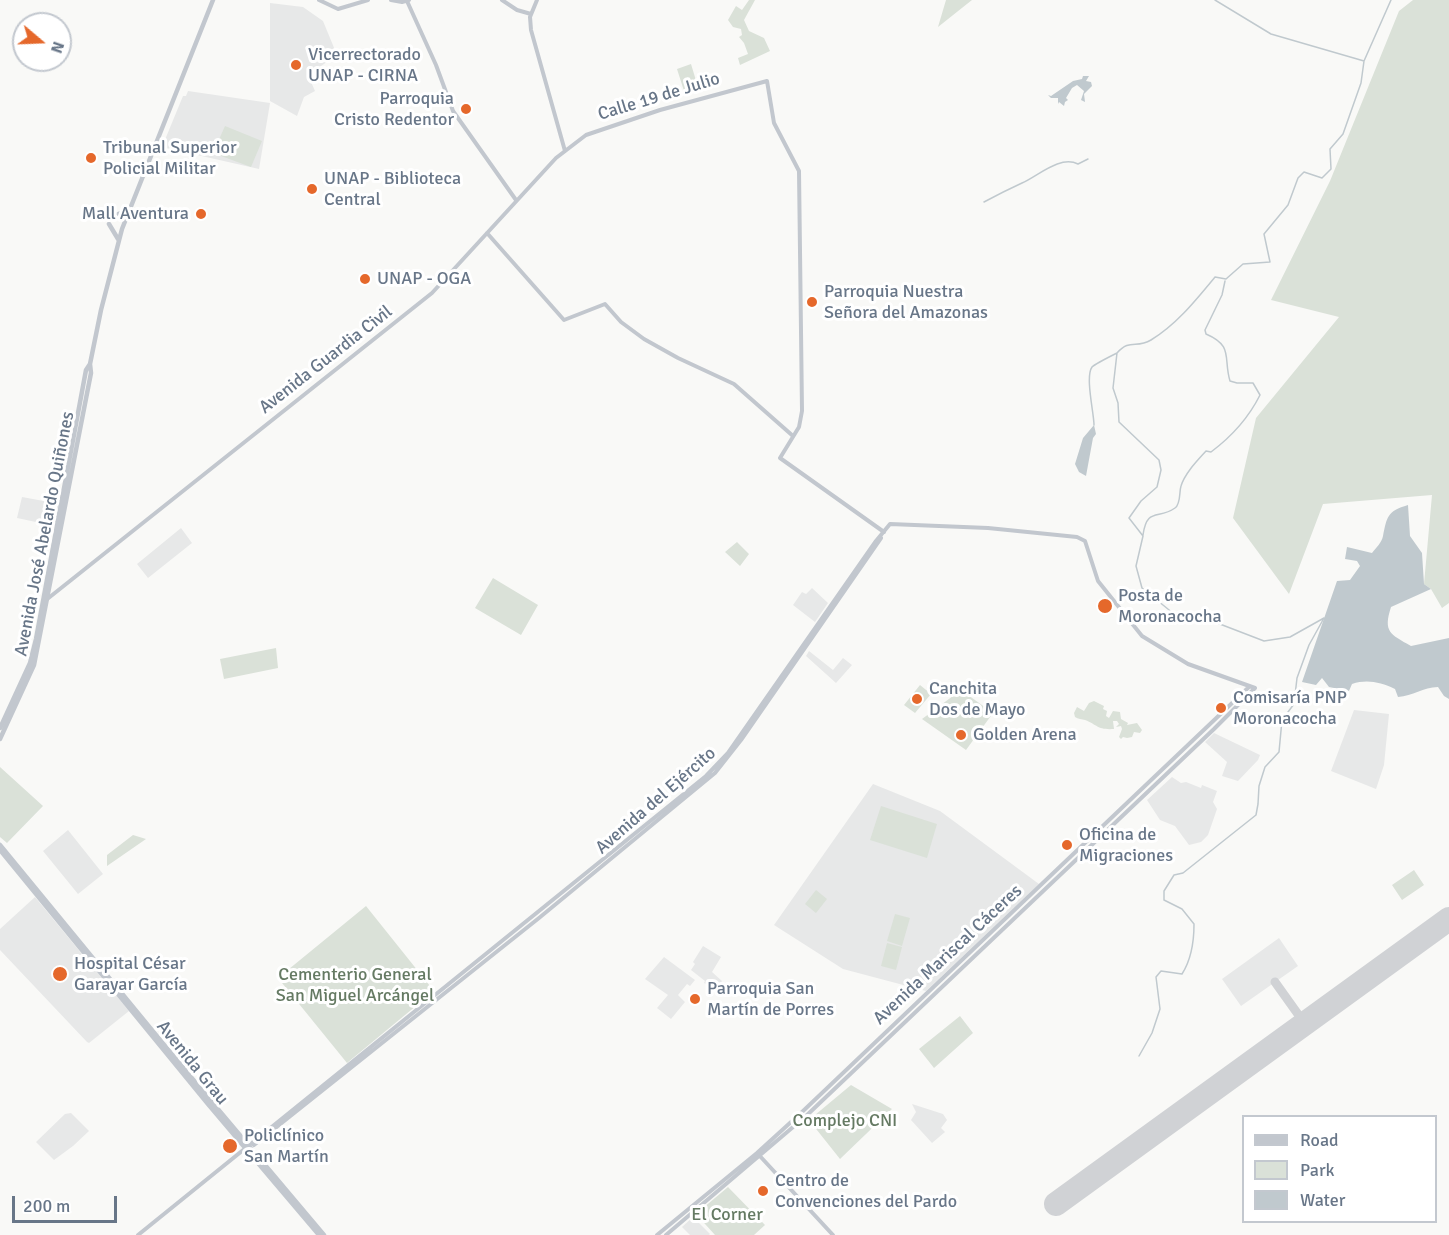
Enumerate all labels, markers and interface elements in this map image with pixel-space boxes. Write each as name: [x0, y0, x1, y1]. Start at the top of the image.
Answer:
north arrow: [12, 12, 72, 72]
text: N: [46, 39, 68, 56]
place label: Vicerrectorado UNAP - CIRNA: [308, 44, 421, 86]
marker: Vicerrectorado UNAP - CIRNA: [289, 58, 303, 72]
street label: Calle 19 de Julio: [595, 68, 723, 126]
place label: Parroquia Cristo Redentor: [334, 88, 454, 130]
marker: Parroquia Cristo Redentor: [459, 102, 473, 116]
place label: Tribunal Superior Policial Militar: [103, 137, 237, 180]
marker: Tribunal Superior Policial Militar: [84, 151, 98, 165]
place label: UNAP - Biblioteca Central: [324, 168, 461, 210]
marker: UNAP - Biblioteca Central: [305, 182, 319, 196]
place label: Mall Aventura: [82, 203, 189, 225]
marker: Mall Aventura: [194, 207, 208, 221]
place label: UNAP - OGA: [377, 268, 471, 290]
marker: UNAP - OGA: [358, 272, 372, 286]
place label: Parroquia Nuestra Señora del Amazonas: [824, 281, 988, 324]
marker: Parroquia Nuestra Señora del Amazonas: [805, 295, 819, 309]
street label: Avenida Guardia Civil: [255, 301, 397, 419]
street label: Avenida José Abelardo Quiñones: [11, 410, 79, 658]
place label: Posta de Moronacocha: [1118, 585, 1222, 628]
marker: Posta de Moronacocha: [1096, 597, 1114, 615]
place label: Canchita Dos de Mayo: [929, 678, 1025, 720]
place label: Comisaría PNP Moronacocha: [1233, 687, 1347, 730]
marker: Canchita Dos de Mayo: [910, 692, 924, 706]
marker: Comisaría PNP Moronacocha: [1214, 701, 1228, 715]
place label: Golden Arena: [973, 724, 1077, 746]
marker: Golden Arena: [954, 728, 968, 742]
street label: Avenida del Ejército: [591, 743, 721, 859]
place label: Oficina de Migraciones: [1079, 824, 1173, 866]
marker: Oficina de Migraciones: [1060, 838, 1074, 852]
street label: Avenida Mariscal Cáceres: [869, 880, 1027, 1030]
place label: Hospital César Garayar García: [74, 953, 188, 996]
park label: Cementerio General San Miguel Arcángel: [276, 964, 434, 1006]
marker: Hospital César Garayar García: [51, 965, 69, 983]
place label: Parroquia San Martín de Porres: [707, 978, 834, 1020]
marker: Parroquia San Martín de Porres: [688, 992, 702, 1006]
street label: Avenida Grau: [151, 1017, 233, 1109]
park label: Complejo CNI: [793, 1110, 897, 1132]
legend: [1242, 1115, 1437, 1223]
place label: Policlínico San Martín: [244, 1125, 329, 1168]
text: Road: [1300, 1129, 1339, 1151]
marker: Policlínico San Martín: [221, 1137, 239, 1155]
text: Park: [1300, 1159, 1335, 1181]
place label: Centro de Convenciones del Pardo: [775, 1170, 957, 1212]
scale bar: [15, 1184, 120, 1222]
marker: Centro de Convenciones del Pardo: [756, 1184, 770, 1198]
text: Water: [1300, 1189, 1345, 1211]
text: 200 m: [23, 1195, 70, 1217]
park label: El Corner: [691, 1204, 763, 1226]

